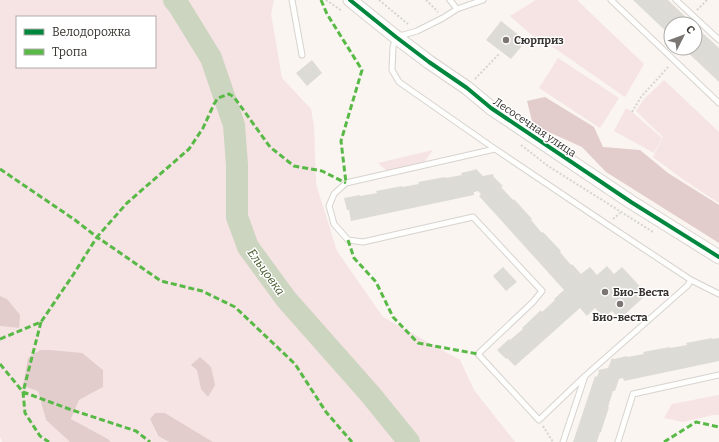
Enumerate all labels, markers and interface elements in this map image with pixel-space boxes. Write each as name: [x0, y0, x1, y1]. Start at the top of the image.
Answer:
legend: [16, 16, 156, 68]
north arrow: [663, 16, 703, 56]
text: С: [683, 23, 697, 37]
text: Велодорожка: [52, 25, 131, 39]
place label: Сюрприз: [514, 34, 564, 47]
marker: Сюрприз: [501, 35, 511, 45]
text: Тропа: [52, 45, 88, 59]
street label: Лесосечная улица: [491, 95, 579, 160]
water label: Ельцовка: [245, 246, 287, 298]
place label: Био-Веста: [613, 286, 670, 299]
marker: Био-Веста: [600, 287, 610, 297]
marker: Био-веста: [615, 299, 625, 309]
place label: Био-веста: [592, 311, 649, 324]

